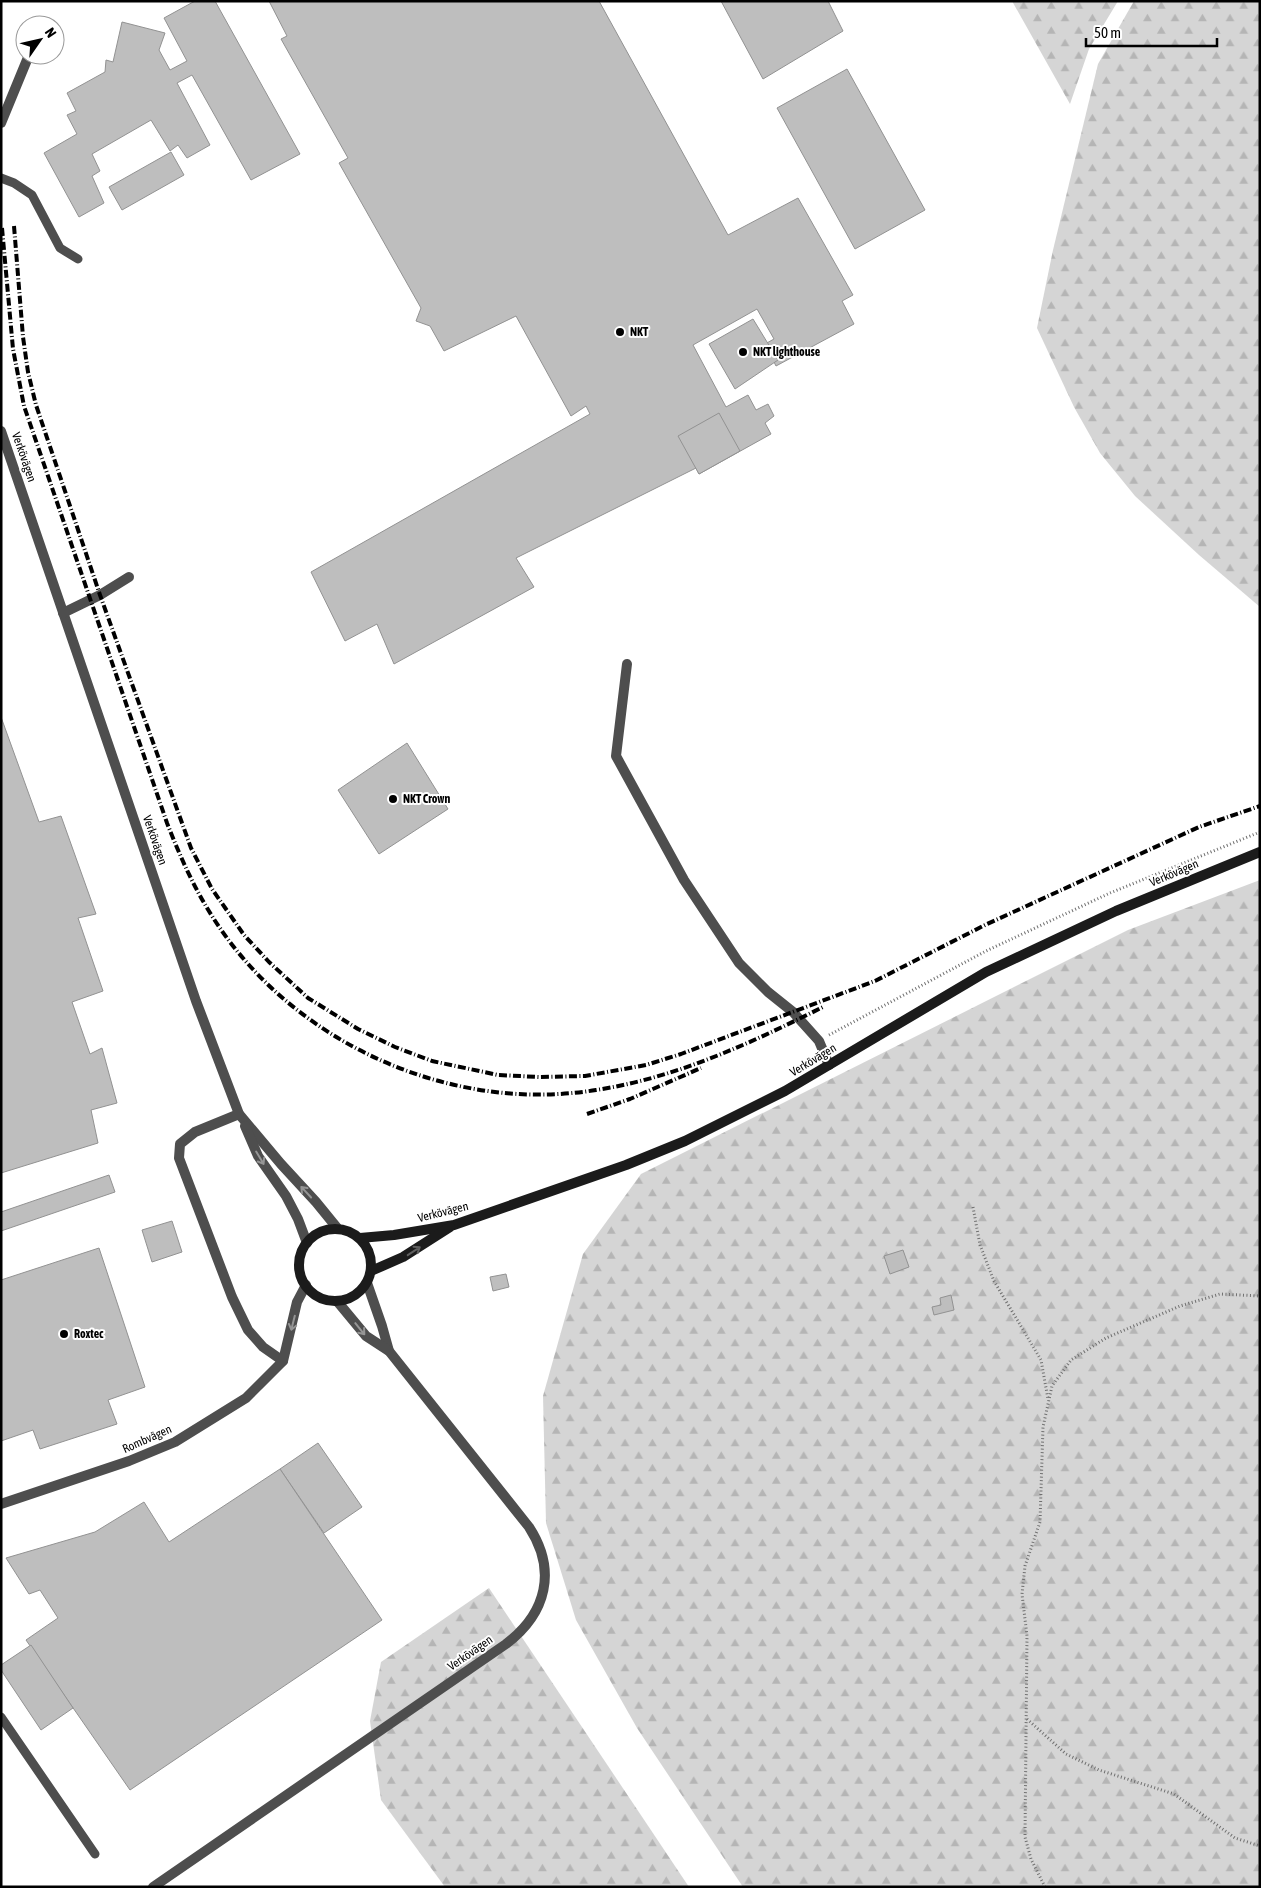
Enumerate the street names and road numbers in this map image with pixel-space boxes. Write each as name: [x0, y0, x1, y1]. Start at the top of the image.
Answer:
street label: Verkövägen: [9, 430, 39, 484]
street label: Verkövägen: [140, 813, 170, 867]
street label: Verkövägen: [1147, 856, 1201, 890]
street label: Verkövägen: [787, 1041, 839, 1079]
street label: Verkövägen: [416, 1199, 470, 1225]
street label: Rombvägen: [120, 1422, 174, 1456]
street label: Verkövägen: [445, 1632, 495, 1674]

